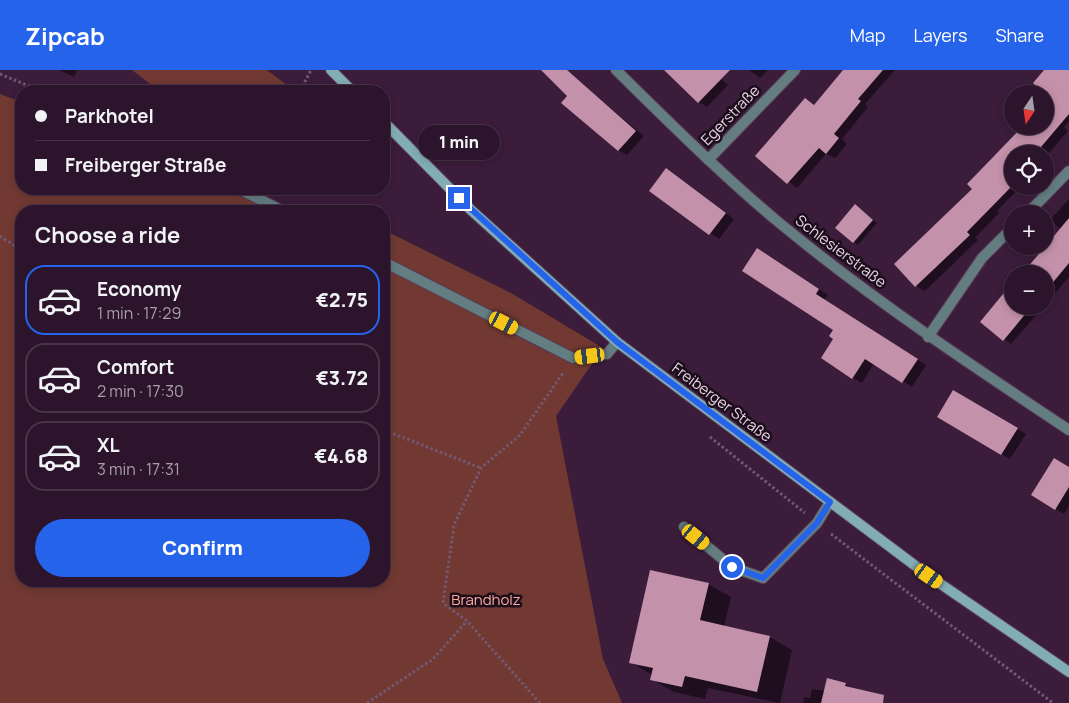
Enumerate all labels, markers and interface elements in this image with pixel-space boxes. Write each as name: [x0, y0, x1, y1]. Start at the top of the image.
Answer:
text: Zipcab: [25, 19, 105, 52]
text: Map: [850, 23, 885, 47]
text: Layers: [913, 23, 967, 47]
text: Share: [995, 23, 1044, 47]
street label: Egerstraße: [696, 80, 764, 150]
north arrow: [1004, 85, 1054, 135]
map controls: [1004, 85, 1054, 315]
text: Parkhotel: [65, 103, 154, 129]
callout: 1 min: [418, 126, 500, 160]
text: 1 min: [439, 131, 479, 153]
button: locate: [1004, 145, 1054, 195]
text: Freiberger Straße: [65, 152, 226, 178]
route end: [448, 187, 470, 209]
button: +: [1004, 205, 1054, 255]
street label: Schlesierstraße: [791, 210, 891, 292]
text: Choose a ride: [35, 220, 180, 250]
button: −: [1004, 265, 1054, 315]
text: Economy: [97, 276, 181, 302]
icon: car: [37, 278, 82, 323]
text: €2.75: [316, 287, 368, 313]
text: 1 min · 17:29: [97, 302, 181, 324]
car: [487, 310, 520, 336]
car: [574, 347, 605, 365]
text: Comfort: [97, 354, 174, 380]
icon: car: [37, 356, 82, 401]
street label: Freiberger Straße: [668, 357, 777, 447]
text: €3.72: [316, 365, 368, 391]
text: 2 min · 17:30: [97, 380, 184, 402]
text: XL: [97, 432, 120, 458]
icon: car: [37, 434, 82, 479]
text: €4.68: [314, 443, 368, 469]
text: 3 min · 17:31: [97, 458, 180, 480]
button: Confirm: [35, 519, 370, 577]
car: [679, 522, 712, 552]
route start: [721, 556, 743, 578]
car: [912, 561, 945, 591]
park label: Brandholz: [451, 589, 521, 610]

